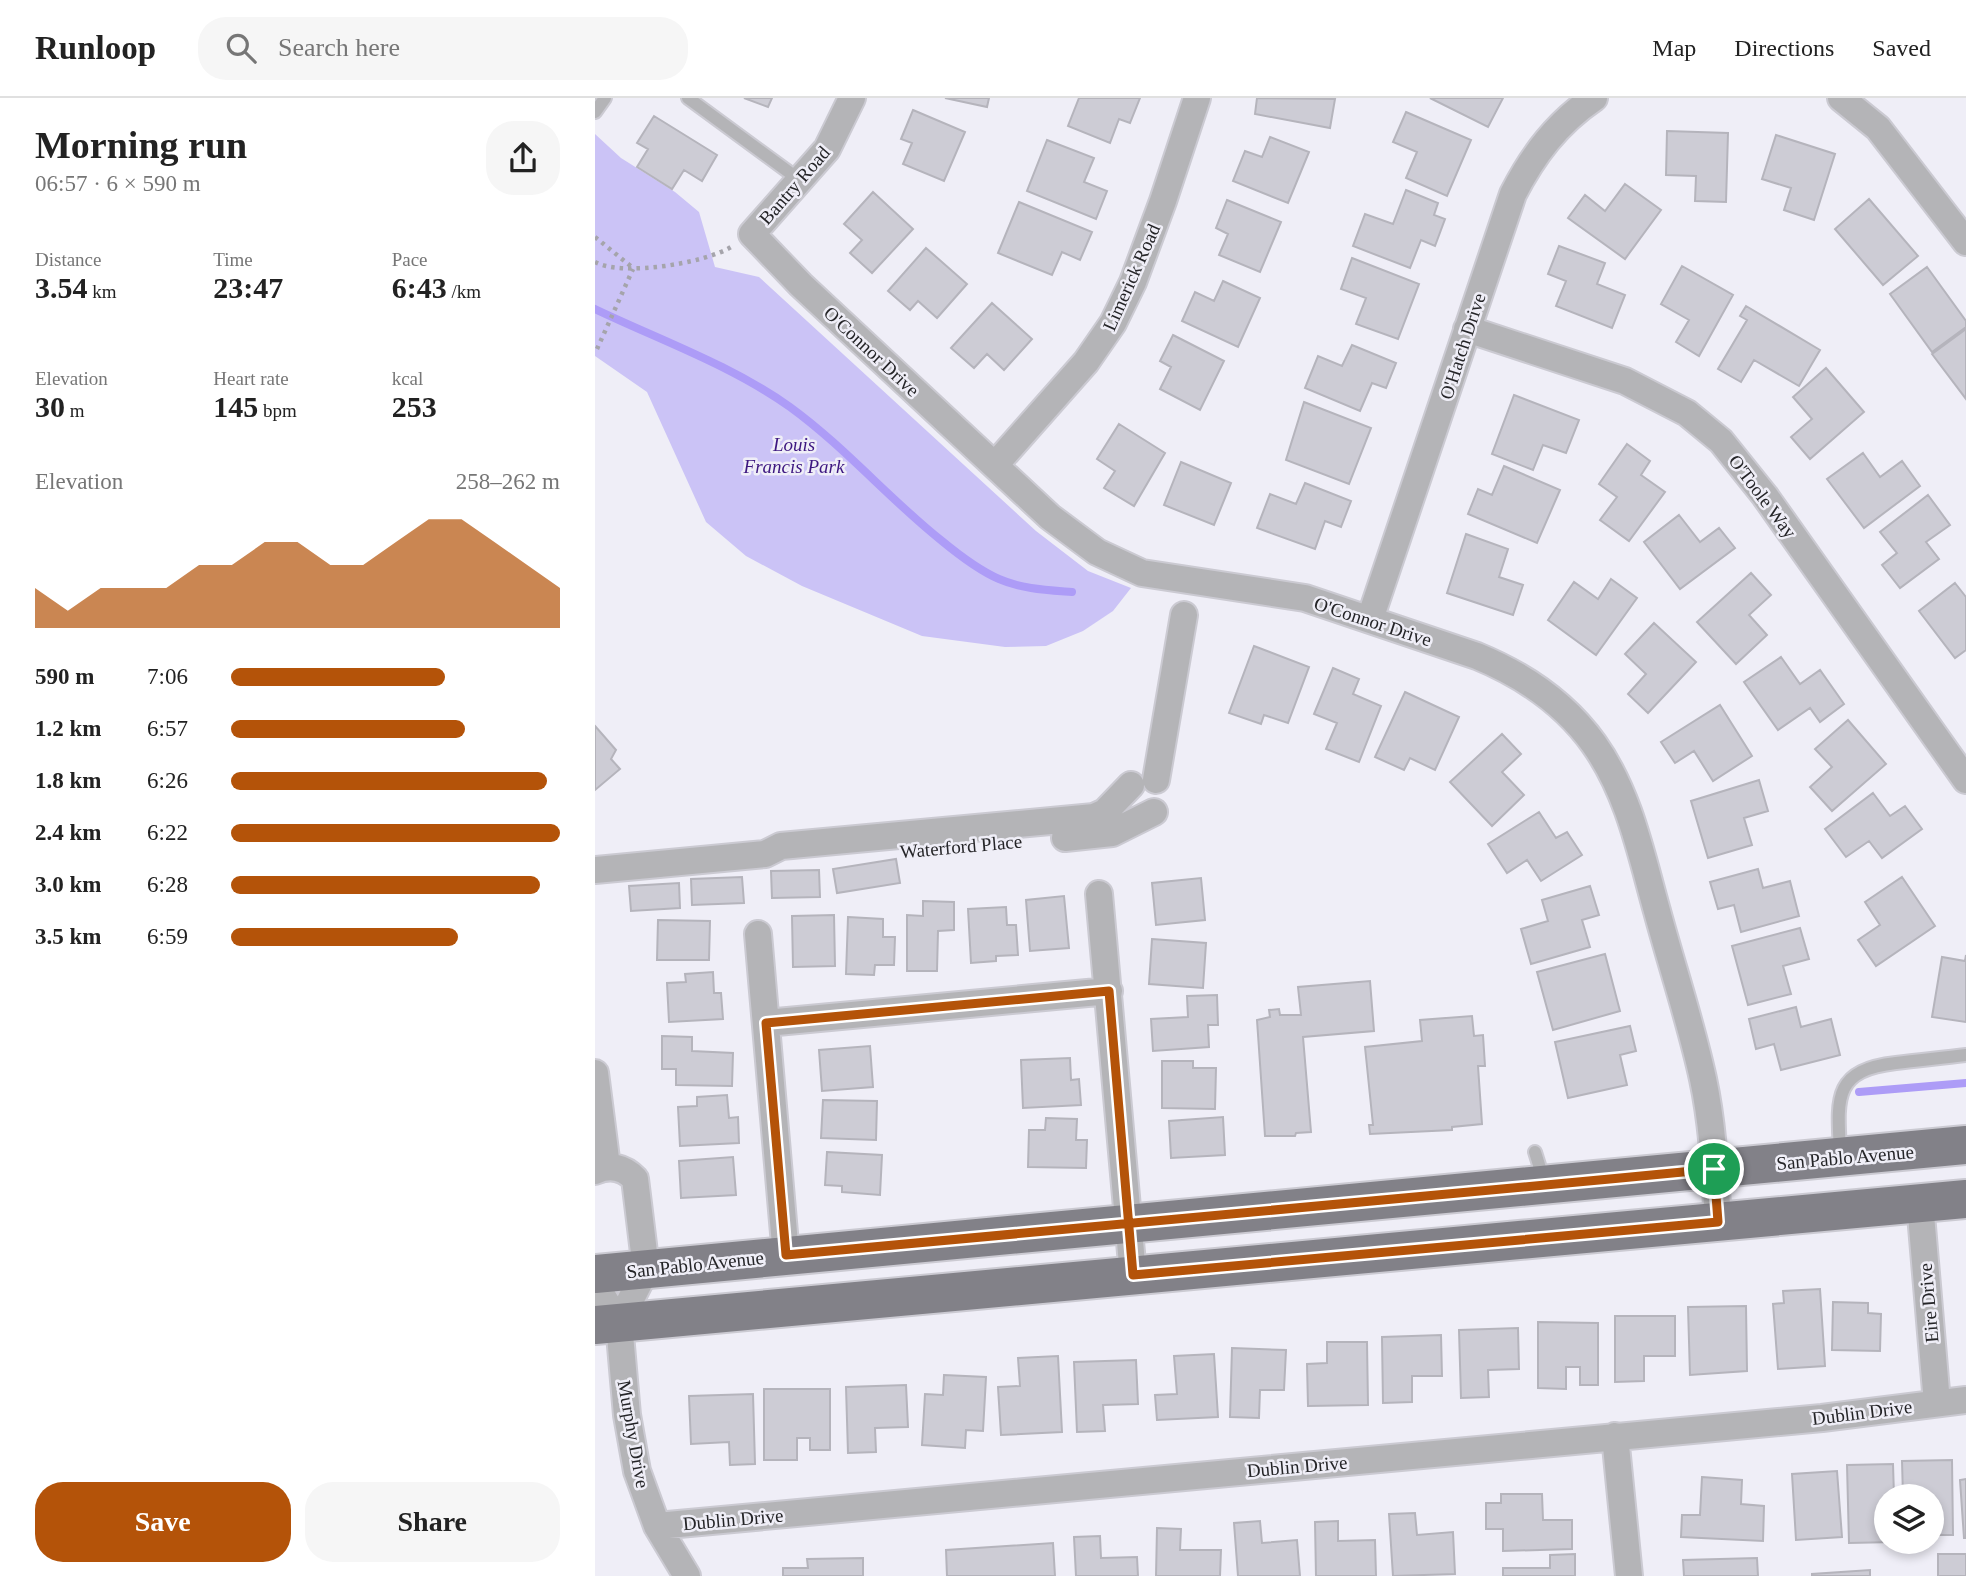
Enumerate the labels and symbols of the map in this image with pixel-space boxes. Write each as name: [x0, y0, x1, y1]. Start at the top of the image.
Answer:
street label: Bantry Road: [755, 142, 834, 229]
street label: Limerick Road: [1099, 220, 1165, 334]
street label: O'Hatch Drive: [1435, 290, 1490, 402]
street label: O'Connor Drive: [820, 302, 923, 401]
park label: Louis Francis Park: [743, 434, 845, 477]
street label: O'Toole Way: [1724, 450, 1801, 543]
street label: O'Connor Drive: [1312, 593, 1434, 650]
street label: Waterford Place: [899, 831, 1023, 862]
pin: [1684, 1139, 1744, 1199]
street label: San Pablo Avenue: [1775, 1141, 1915, 1174]
street label: San Pablo Avenue: [625, 1247, 765, 1282]
street label: Eire Drive: [1915, 1262, 1942, 1344]
street label: Murphy Drive: [614, 1378, 653, 1490]
street label: Dublin Drive: [1811, 1396, 1913, 1429]
street label: Dublin Drive: [1246, 1452, 1348, 1481]
street label: Dublin Drive: [682, 1505, 784, 1534]

